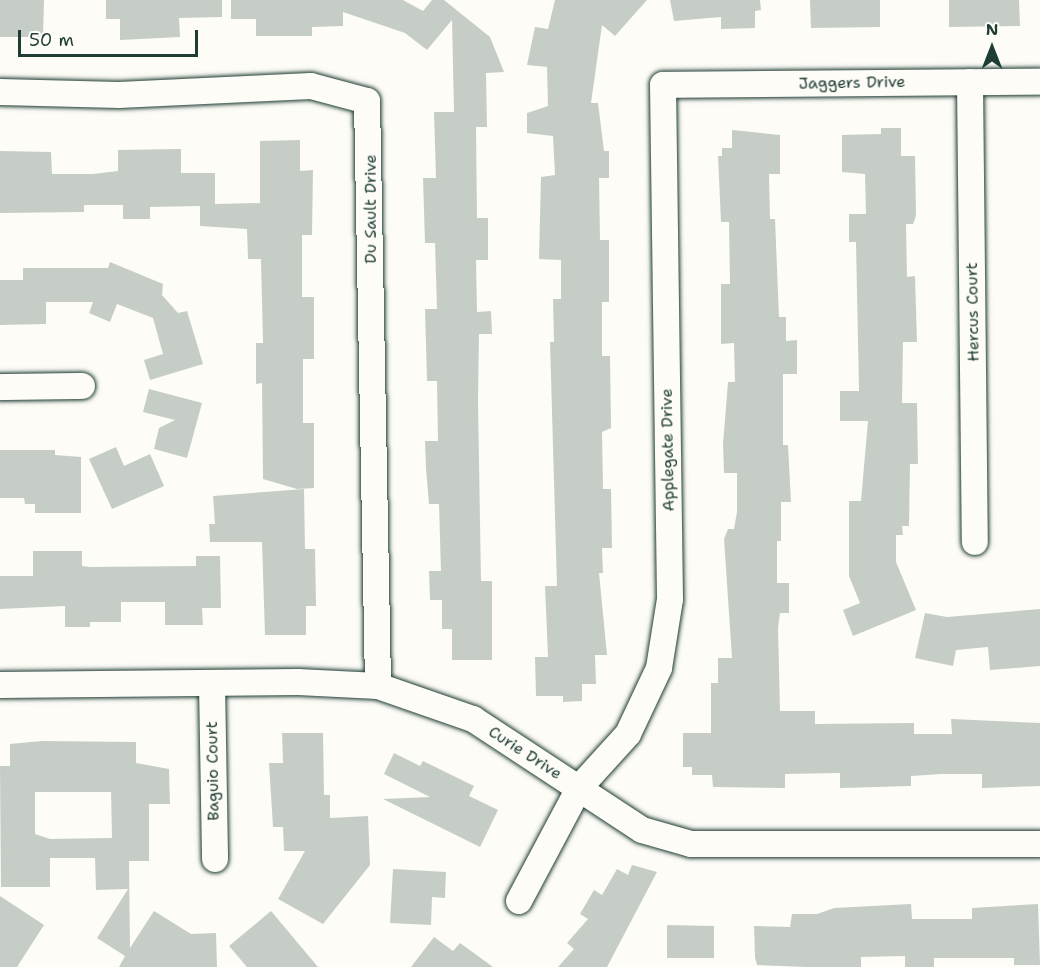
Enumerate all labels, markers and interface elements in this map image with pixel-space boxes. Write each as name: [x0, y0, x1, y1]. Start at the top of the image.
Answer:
scale bar: [21, 18, 201, 56]
north arrow: [962, 18, 1022, 78]
text: N: [986, 19, 998, 40]
text: 50 m: [29, 28, 74, 52]
street label: Jaggers Drive: [798, 72, 906, 94]
street label: Du Sault Drive: [361, 154, 381, 264]
street label: Hercus Court: [963, 262, 983, 362]
street label: Applegate Drive: [657, 388, 679, 512]
street label: Baguio Court: [203, 721, 223, 821]
street label: Curie Drive: [485, 722, 565, 784]

